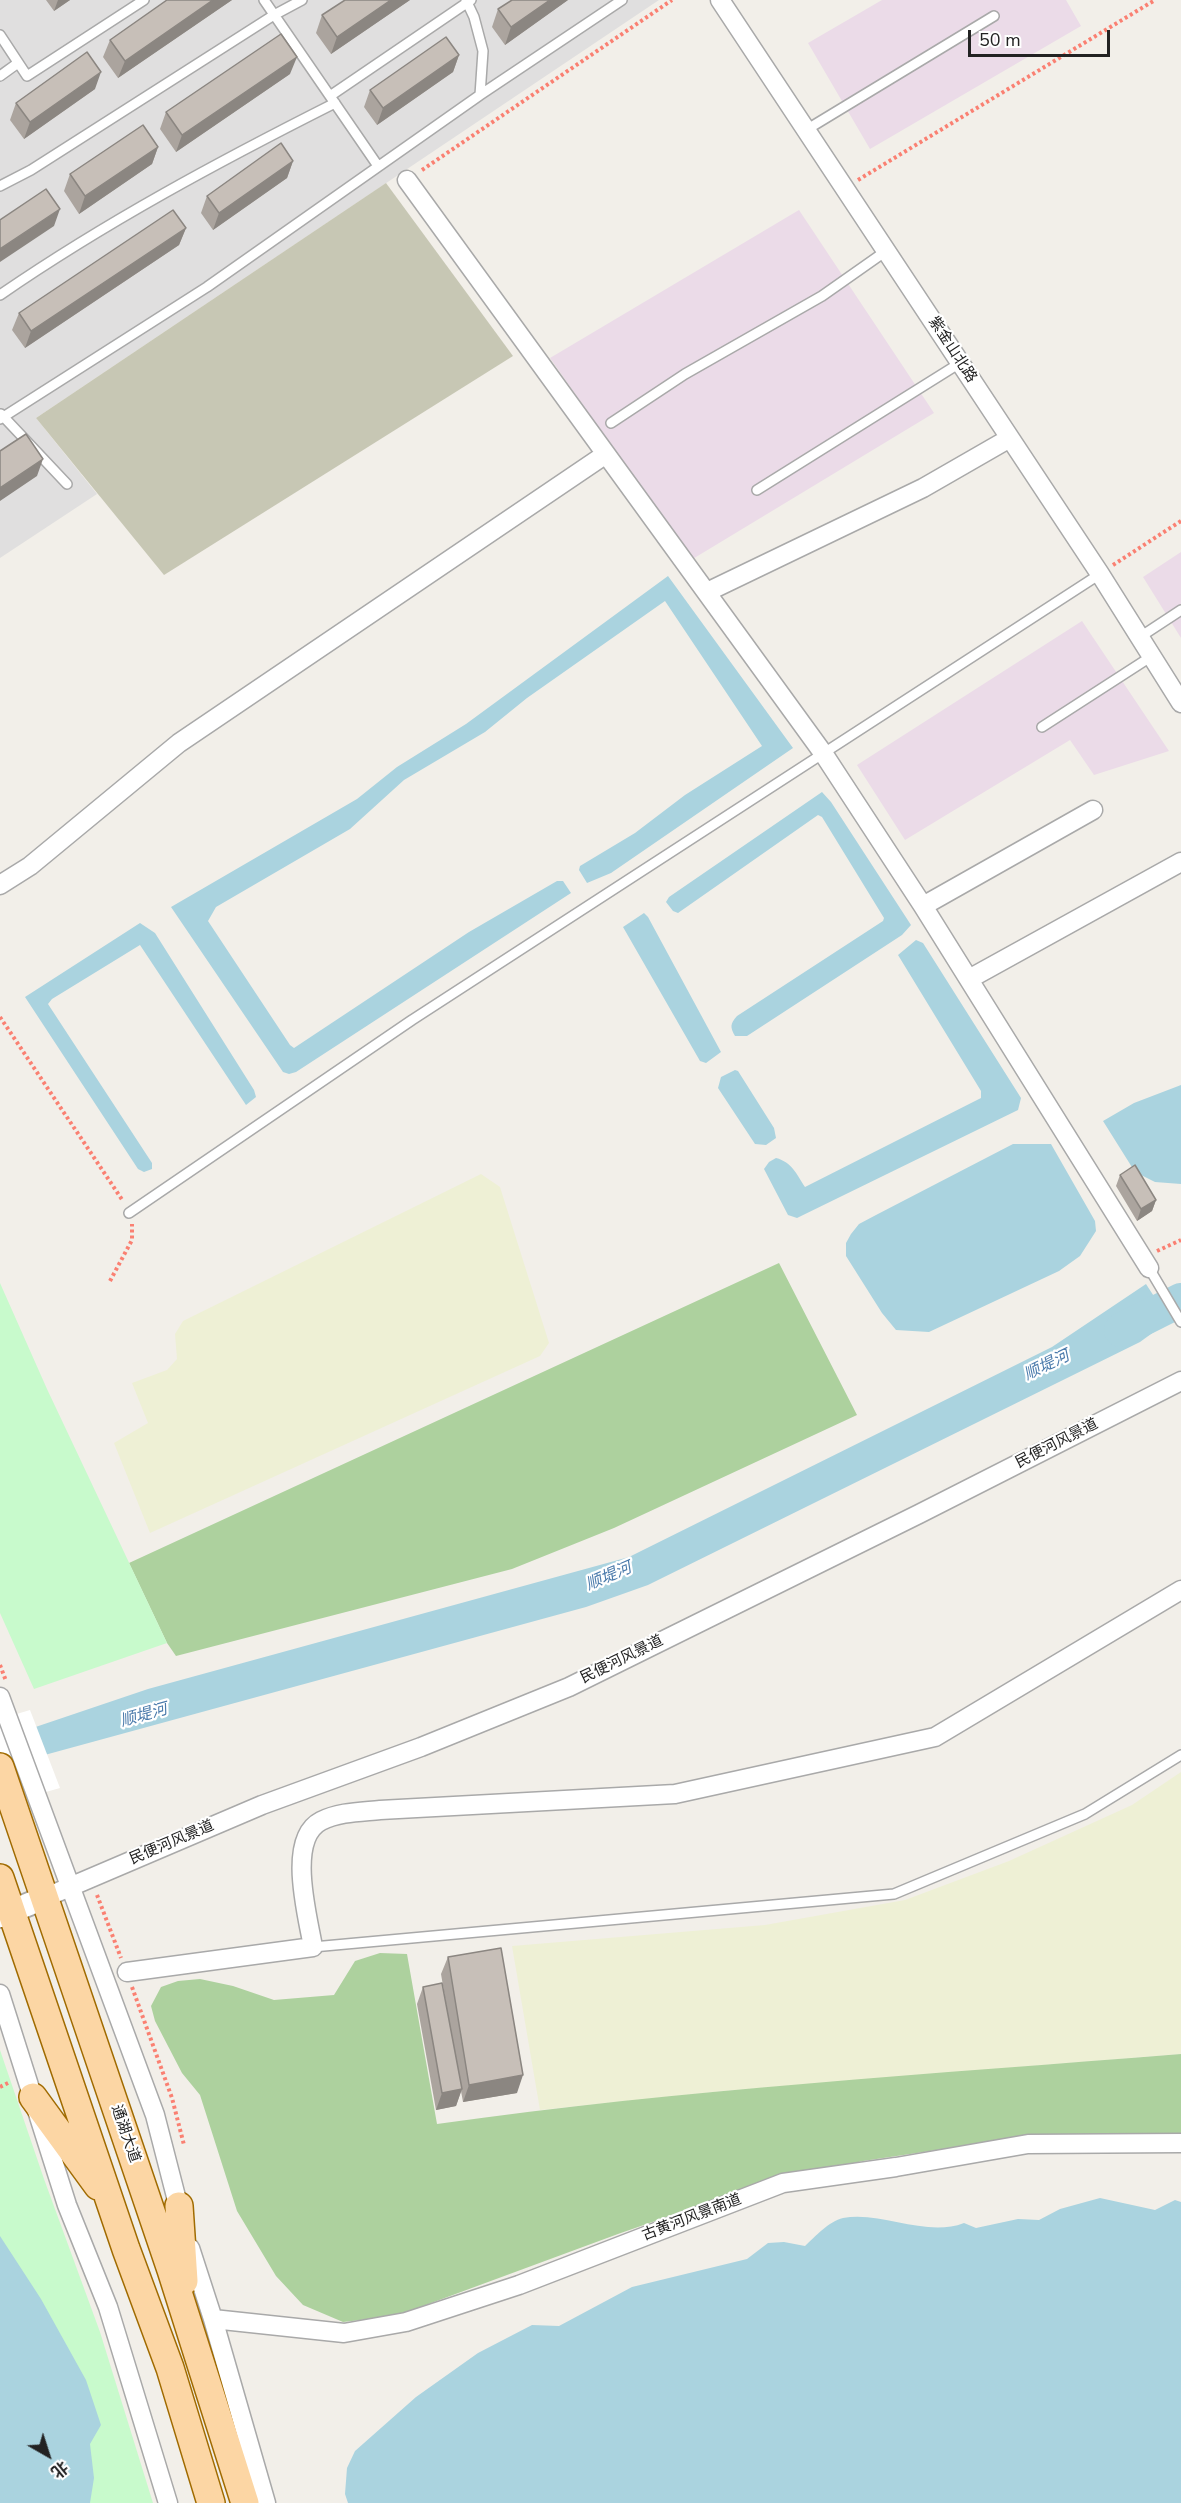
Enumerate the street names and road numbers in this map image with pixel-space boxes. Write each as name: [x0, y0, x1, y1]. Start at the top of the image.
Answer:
street label: 紫金山北路: [924, 314, 980, 386]
street label: 民便河风景道: [1013, 1416, 1101, 1472]
street label: 民便河风景道: [578, 1632, 666, 1688]
street label: 民便河风景道: [127, 1817, 217, 1869]
street label: 通湖大道: [107, 2103, 143, 2165]
street label: 古黄河风景南道: [640, 2191, 744, 2245]

